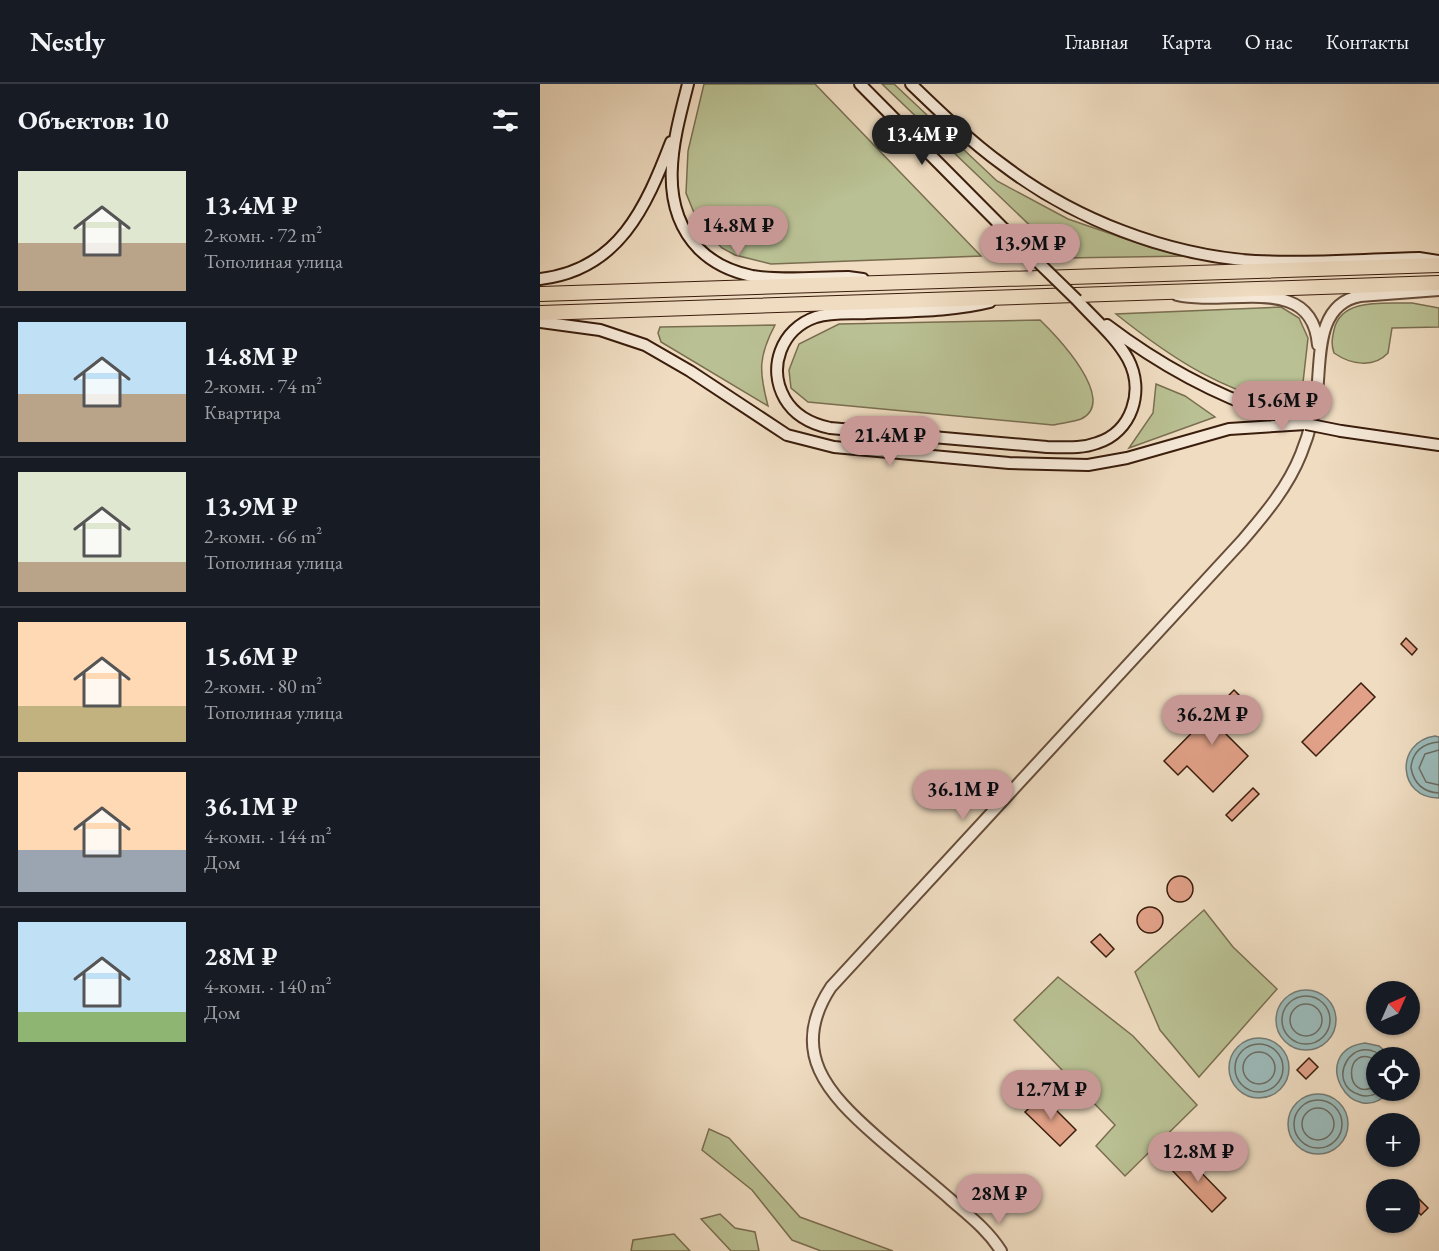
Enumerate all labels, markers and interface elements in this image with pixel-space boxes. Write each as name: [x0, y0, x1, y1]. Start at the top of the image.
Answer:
text: Nestly: [30, 23, 105, 59]
text: Главная: [1064, 28, 1128, 55]
text: Карта: [1161, 28, 1212, 55]
text: О нас: [1245, 28, 1293, 55]
text: Контакты: [1326, 28, 1409, 55]
text: Объектов: 10: [18, 103, 169, 137]
icon: filters: [489, 104, 522, 137]
pin: 13.4M ₽: [867, 115, 977, 166]
text: 13.4M ₽: [886, 121, 958, 147]
text: 13.4M ₽: [204, 188, 298, 222]
icon: home: [66, 195, 138, 267]
pin: 14.8M ₽: [683, 206, 793, 257]
text: 14.8M ₽: [702, 212, 774, 238]
text: 2-комн. · 72 m²: [204, 222, 322, 248]
pin: 13.9M ₽: [975, 224, 1085, 275]
text: 13.9M ₽: [994, 230, 1066, 256]
text: Тополиная улица: [204, 248, 343, 274]
text: 14.8M ₽: [204, 339, 298, 373]
icon: home: [66, 346, 138, 418]
text: 2-комн. · 74 m²: [204, 373, 322, 399]
pin: 15.6M ₽: [1227, 381, 1337, 432]
text: 15.6M ₽: [1246, 387, 1318, 413]
text: Квартира: [204, 399, 281, 425]
pin: 21.4M ₽: [835, 416, 945, 467]
text: 21.4M ₽: [854, 422, 926, 448]
text: 13.9M ₽: [204, 489, 298, 523]
icon: home: [66, 496, 138, 568]
text: 2-комн. · 66 m²: [204, 523, 322, 549]
text: Тополиная улица: [204, 549, 343, 575]
text: 15.6M ₽: [204, 639, 298, 673]
icon: home: [66, 646, 138, 718]
text: 2-комн. · 80 m²: [204, 673, 322, 699]
pin: 36.2M ₽: [1157, 695, 1267, 746]
text: Тополиная улица: [204, 699, 343, 725]
text: 36.2M ₽: [1176, 701, 1248, 727]
pin: 36.1M ₽: [908, 770, 1018, 821]
text: 36.1M ₽: [927, 776, 999, 802]
text: 36.1M ₽: [204, 789, 298, 823]
icon: home: [66, 796, 138, 868]
text: 4-комн. · 144 m²: [204, 823, 332, 849]
text: Дом: [204, 849, 240, 875]
text: 28M ₽: [204, 939, 278, 973]
icon: home: [66, 946, 138, 1018]
text: 4-комн. · 140 m²: [204, 973, 332, 999]
north arrow: [1366, 981, 1420, 1035]
map controls: [1366, 981, 1420, 1233]
text: Дом: [204, 999, 240, 1025]
button: locate: [1366, 1047, 1420, 1101]
pin: 12.7M ₽: [996, 1070, 1106, 1121]
text: 12.7M ₽: [1015, 1076, 1087, 1102]
button: +: [1366, 1113, 1420, 1167]
pin: 12.8M ₽: [1143, 1132, 1253, 1183]
text: 12.8M ₽: [1162, 1138, 1234, 1164]
pin: 28M ₽: [957, 1174, 1041, 1225]
button: −: [1366, 1179, 1420, 1233]
text: 28M ₽: [971, 1180, 1027, 1206]

